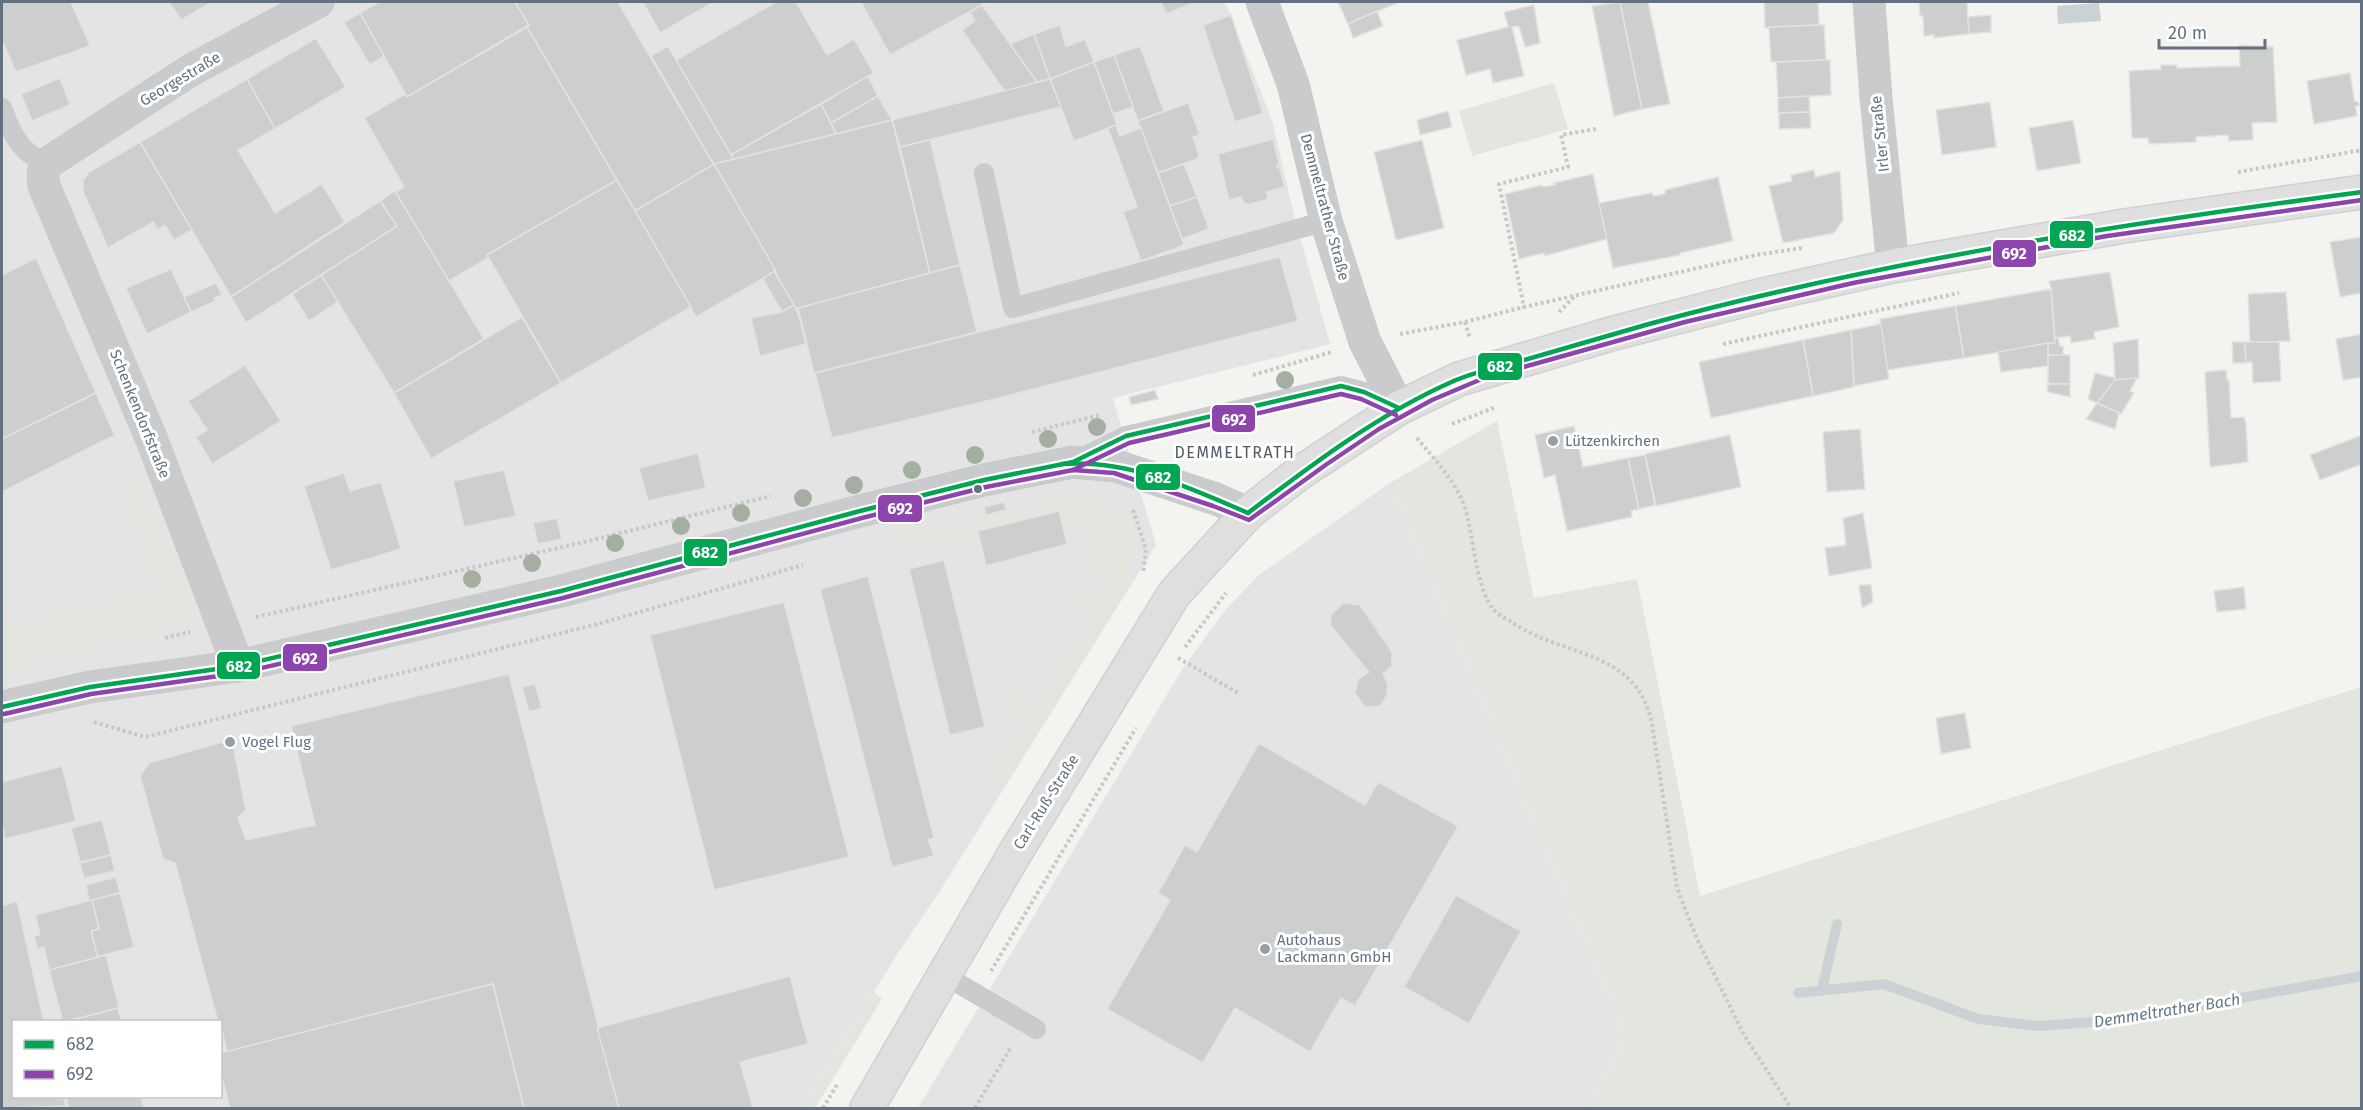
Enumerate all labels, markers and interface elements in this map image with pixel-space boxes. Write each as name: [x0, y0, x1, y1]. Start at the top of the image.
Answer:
scale bar: [2159, 12, 2266, 50]
text: 20 m: [2168, 22, 2207, 44]
street label: Georgestraße: [137, 48, 223, 110]
street label: Irler Straße: [1867, 95, 1893, 173]
street label: Demmeltrather Straße: [1297, 132, 1353, 282]
line badge: 682: [2049, 220, 2094, 249]
text: 682: [2059, 226, 2085, 245]
line badge: 692: [1992, 239, 2037, 268]
text: 692: [2001, 244, 2027, 263]
street label: Schenkendorfstraße: [106, 347, 174, 481]
line badge: 682: [1477, 352, 1523, 381]
text: 682: [1487, 357, 1513, 376]
line badge: 692: [1211, 404, 1256, 433]
text: 692: [1221, 410, 1247, 429]
place label: Lützenkirchen: [1565, 432, 1660, 450]
marker: Lützenkirchen: [1546, 434, 1560, 448]
district label: DEMMELTRATH: [1175, 443, 1295, 462]
line badge: 682: [1135, 463, 1181, 491]
text: 682: [1145, 468, 1171, 487]
unlabelled marker: [972, 483, 984, 495]
line badge: 692: [877, 494, 923, 523]
text: 692: [887, 499, 913, 518]
line badge: 682: [683, 538, 728, 567]
text: 682: [692, 543, 718, 562]
line badge: 692: [282, 643, 328, 672]
text: 692: [292, 649, 318, 668]
line badge: 682: [216, 651, 261, 680]
text: 682: [226, 657, 252, 676]
place label: Vogel Flug: [242, 733, 311, 751]
marker: Vogel Flug: [223, 735, 237, 749]
street label: Carl-Ruß-Straße: [1010, 751, 1082, 853]
place label: Autohaus Lackmann GmbH: [1277, 931, 1391, 966]
marker: Autohaus Lackmann GmbH: [1258, 942, 1272, 956]
water label: Demmeltrather Bach: [2093, 990, 2242, 1031]
legend: [12, 1020, 222, 1098]
text: 682: [66, 1033, 94, 1055]
text: 692: [66, 1063, 93, 1085]

